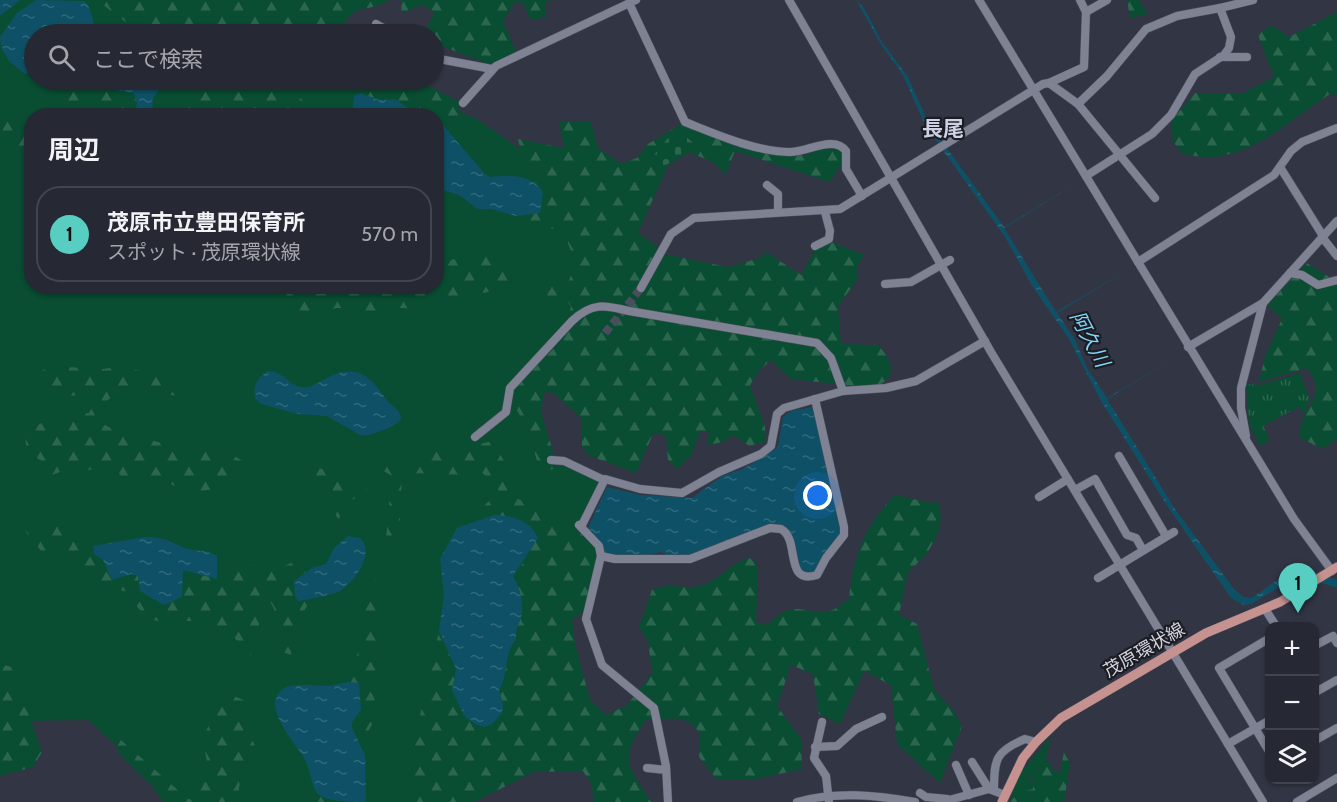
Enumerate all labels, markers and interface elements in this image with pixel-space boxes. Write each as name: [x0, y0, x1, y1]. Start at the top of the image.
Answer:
search box: [24, 24, 444, 90]
icon: search: [45, 41, 78, 74]
text: ここで検索: [93, 46, 203, 73]
district label: 長尾: [922, 116, 964, 141]
text: 周辺: [48, 134, 100, 166]
text: 茂原市立豊田保育所: [107, 209, 305, 236]
text: 1: [66, 222, 73, 246]
text: 570 m: [361, 222, 418, 246]
text: スポット · 茂原環状線: [107, 240, 301, 264]
water label: 阿久川: [1065, 307, 1116, 373]
your location: [803, 481, 832, 510]
pin: 1: [1278, 564, 1318, 613]
street label: 茂原環状線: [1100, 618, 1188, 682]
map controls: [1265, 622, 1319, 784]
button: +: [1265, 622, 1319, 676]
button: −: [1265, 676, 1319, 730]
button: layers: [1265, 730, 1319, 784]

